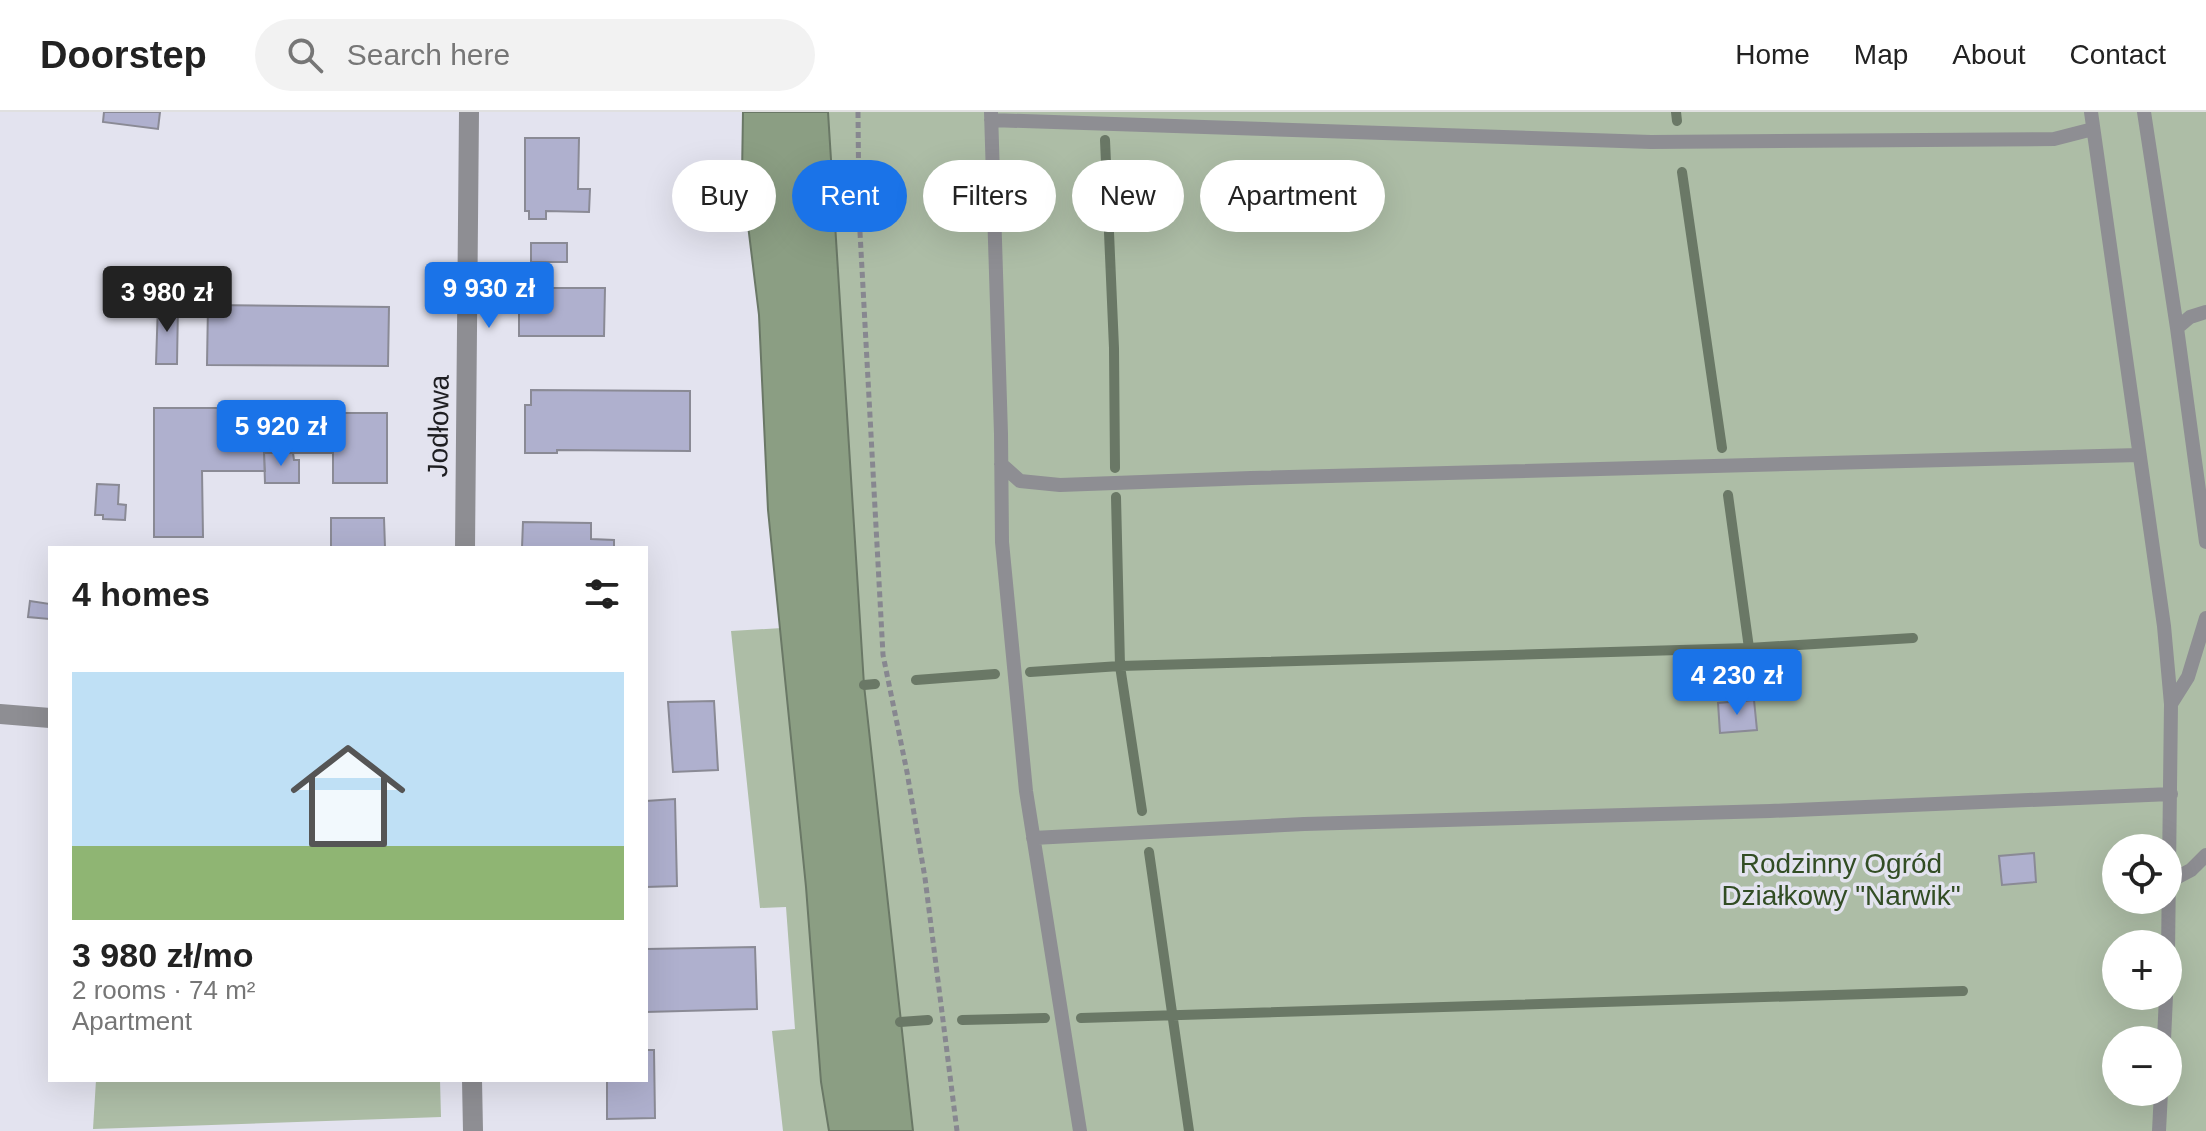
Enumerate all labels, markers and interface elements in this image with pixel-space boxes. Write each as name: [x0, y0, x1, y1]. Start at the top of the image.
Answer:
search box: [255, 19, 815, 91]
icon: search: [283, 33, 327, 77]
text: Doorstep: [40, 34, 207, 76]
text: Search here: [347, 38, 510, 71]
text: Home: [1735, 39, 1810, 70]
text: Map: [1854, 39, 1908, 70]
text: About: [1952, 39, 2026, 70]
text: Contact: [2070, 39, 2166, 70]
chip: Buy: [672, 160, 776, 232]
chip: Rent: [792, 160, 907, 232]
chip: Filters: [923, 160, 1056, 232]
chip: New: [1072, 160, 1184, 232]
chip: Apartment: [1200, 160, 1385, 232]
pin: 9 930 zł: [406, 262, 572, 330]
pin: 3 980 zł: [84, 266, 250, 334]
text: 9 930 zł: [443, 273, 535, 303]
text: 3 980 zł: [121, 277, 213, 307]
street label: Jodłowa: [422, 374, 455, 478]
pin: 5 920 zł: [198, 400, 364, 468]
text: 5 920 zł: [235, 411, 327, 441]
icon: filters: [580, 572, 624, 616]
text: 4 homes: [72, 575, 210, 613]
pin: 4 230 zł: [1654, 649, 1820, 717]
text: 4 230 zł: [1691, 660, 1783, 690]
icon: home: [276, 724, 420, 868]
map controls: [2102, 834, 2182, 1106]
button: locate: [2102, 834, 2182, 914]
park label: Rodzinny Ogród Działkowy "Narwik": [1721, 848, 1961, 911]
button: +: [2102, 930, 2182, 1010]
text: 3 980 zł/mo: [72, 936, 253, 974]
text: 2 rooms · 74 m²: [72, 975, 256, 1005]
text: Apartment: [72, 1006, 192, 1036]
button: −: [2102, 1026, 2182, 1106]

